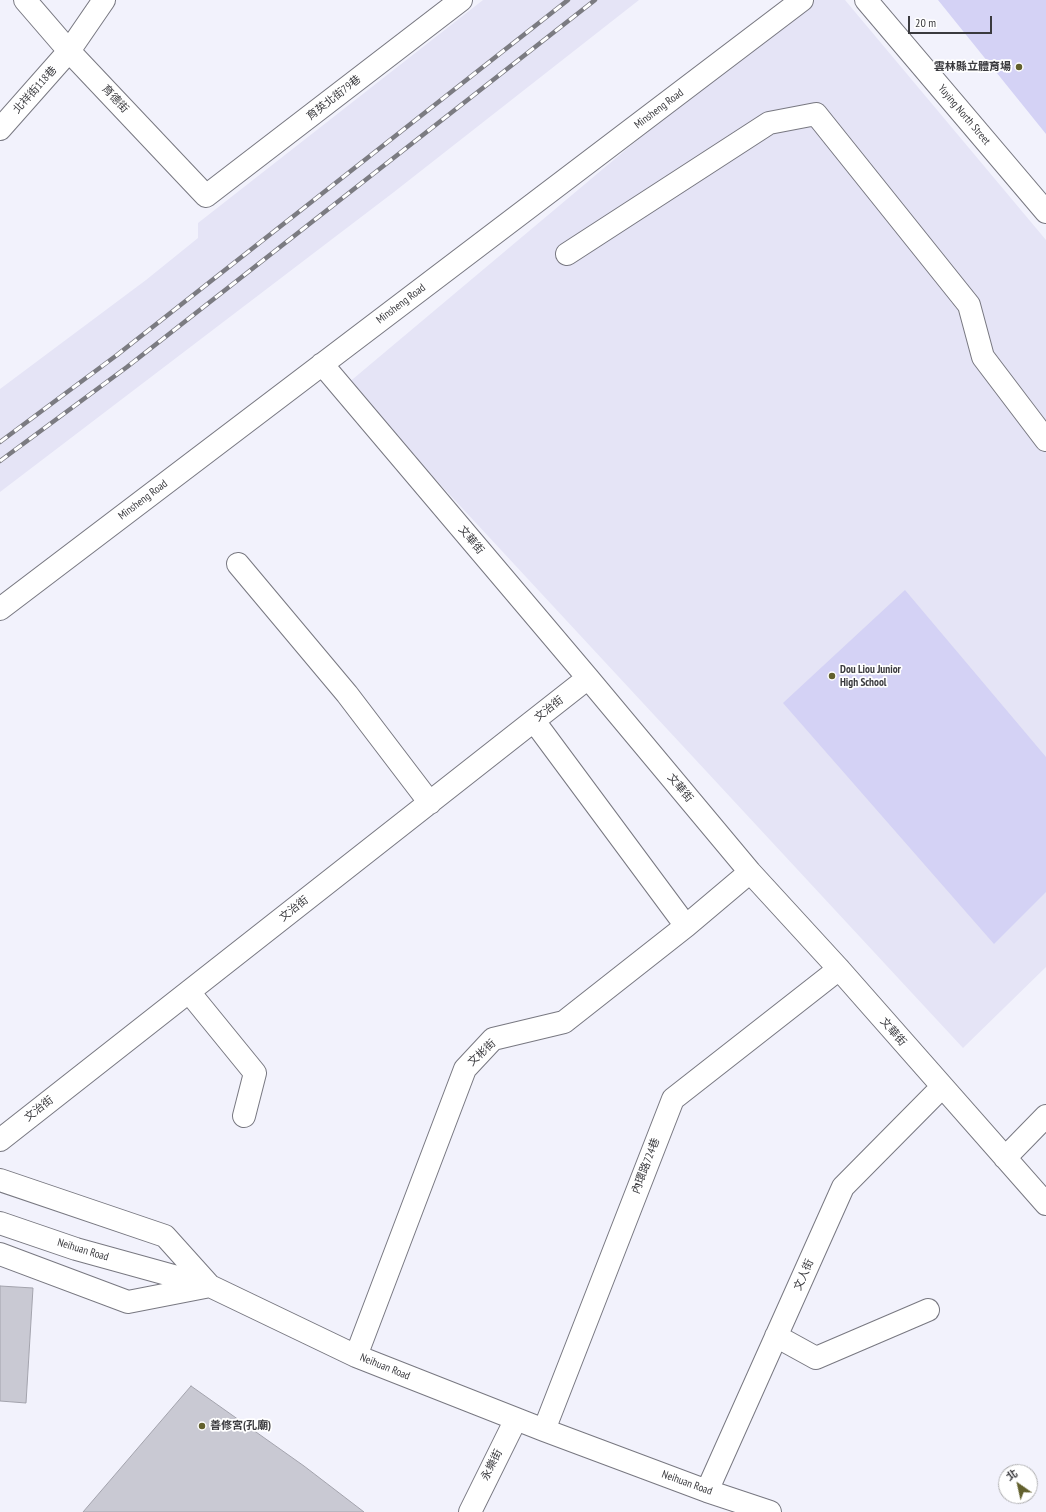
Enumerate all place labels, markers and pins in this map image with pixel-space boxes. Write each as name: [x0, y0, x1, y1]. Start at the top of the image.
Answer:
place label: 雲林縣立體育場: [934, 60, 1011, 74]
marker: 雲林縣立體育場: [1014, 62, 1024, 72]
place label: Dou Liou Junior High School: [840, 663, 901, 689]
marker: Dou Liou Junior High School: [827, 671, 837, 681]
place label: 善修宮(孔廟): [210, 1419, 271, 1433]
marker: 善修宮(孔廟): [197, 1421, 207, 1431]

